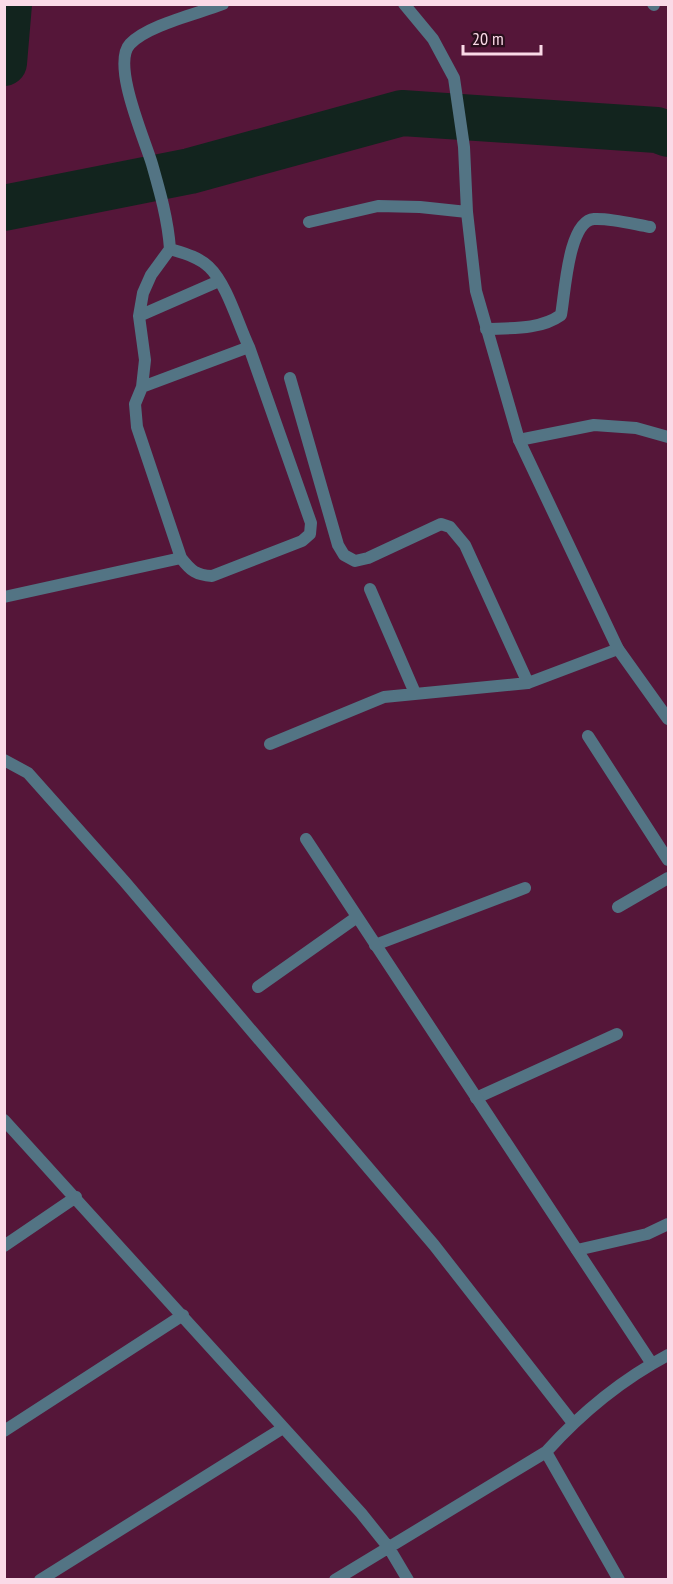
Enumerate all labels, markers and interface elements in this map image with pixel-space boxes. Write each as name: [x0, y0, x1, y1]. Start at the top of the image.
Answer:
scale bar: [463, 18, 541, 56]
text: 20 m: [472, 27, 504, 50]

